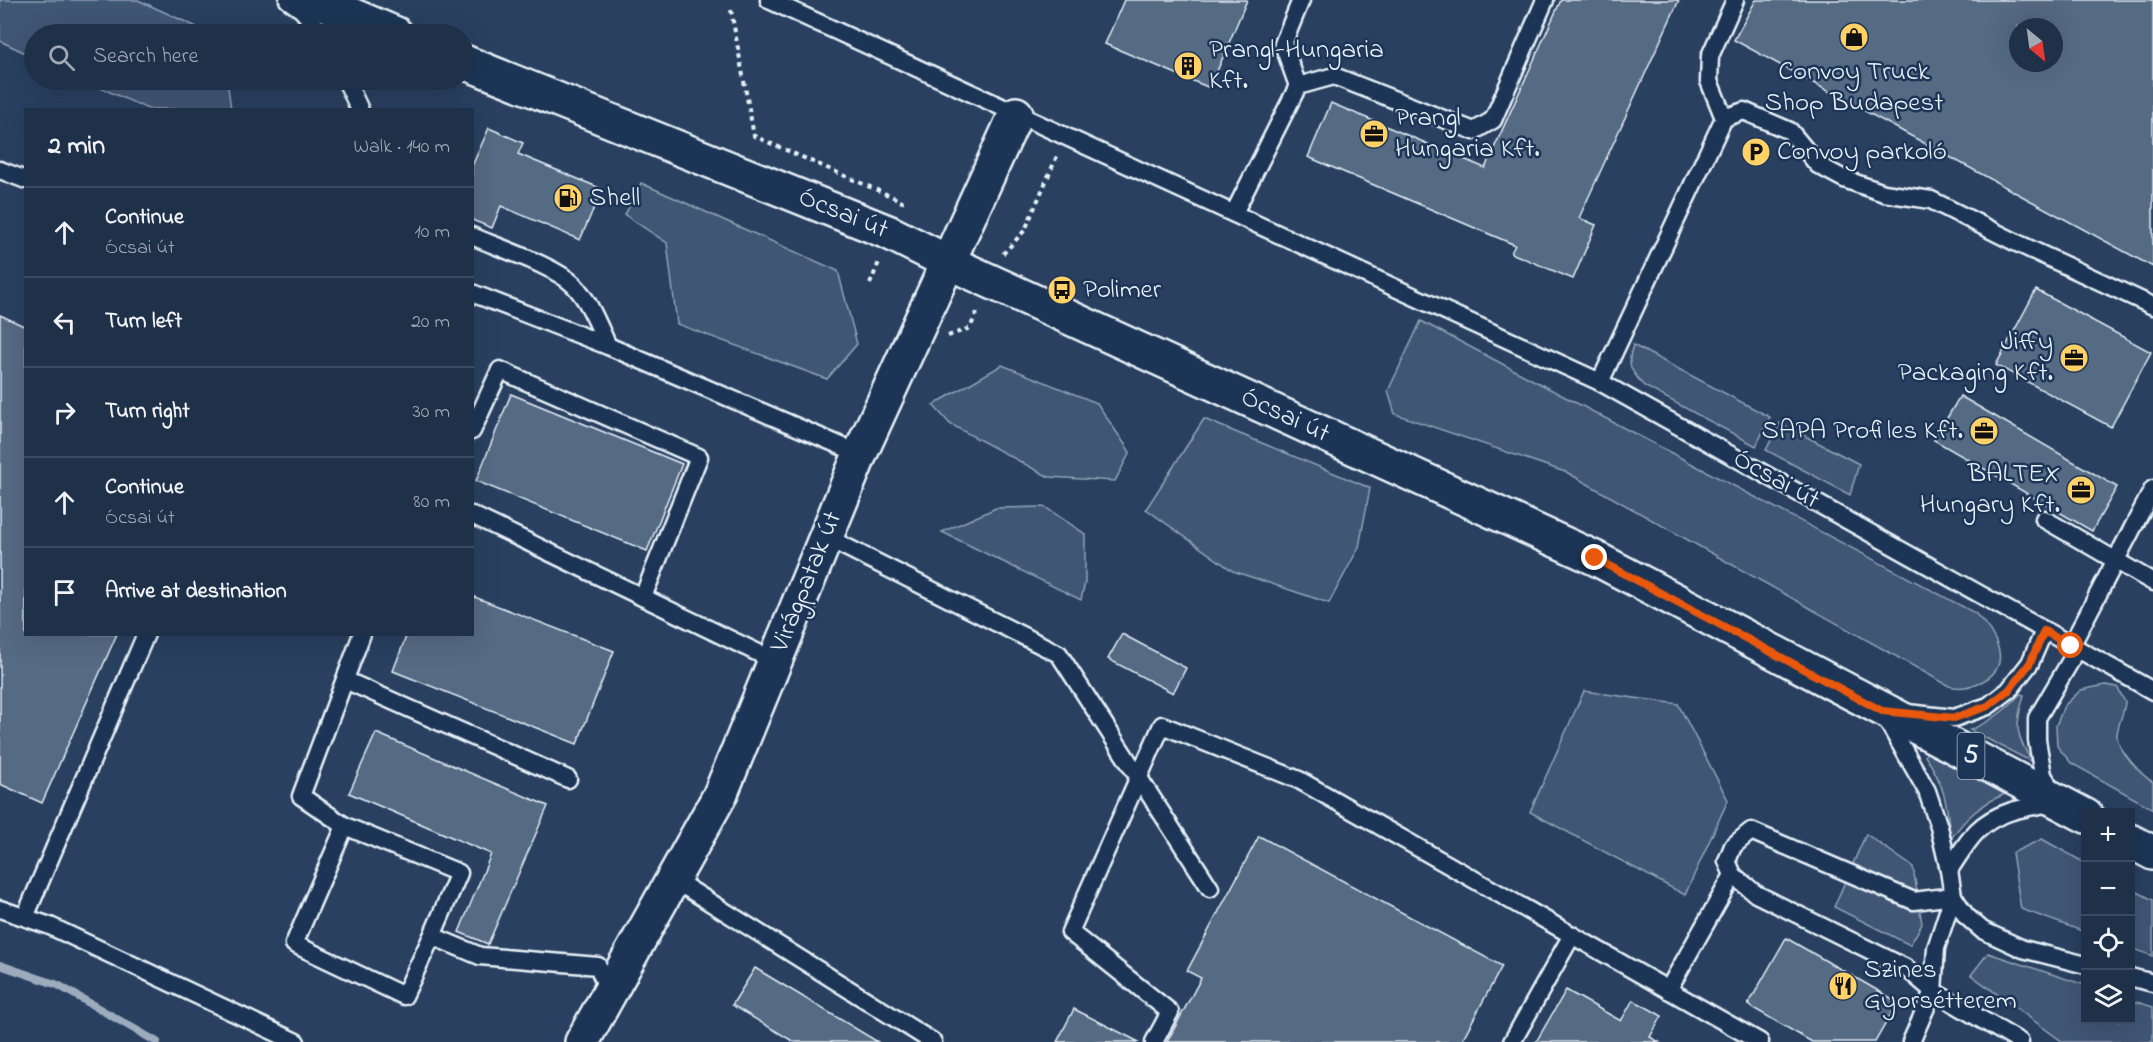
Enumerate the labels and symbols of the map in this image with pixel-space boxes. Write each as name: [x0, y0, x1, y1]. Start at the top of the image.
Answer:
north arrow: [2009, 18, 2063, 72]
shop icon: Convoy Truck Shop Budapest: [1838, 21, 1870, 53]
place label: Prangl-Hungaria Kft.: [1209, 31, 1384, 101]
building icon: Prangl-Hungaria Kft.: [1172, 50, 1204, 82]
place label: Convoy Truck Shop Budapest: [1765, 53, 1943, 123]
place label: Prangl Hungaria Kft.: [1395, 99, 1540, 169]
office icon: Prangl Hungaria Kft.: [1358, 118, 1390, 150]
place label: Convoy parkoló: [1777, 133, 1947, 172]
parking icon: Convoy parkoló: [1740, 136, 1772, 168]
street label: Ócsai út: [792, 178, 894, 250]
place label: Shell: [589, 179, 640, 218]
fuel station icon: Shell: [552, 182, 584, 214]
place label: Polimer: [1083, 271, 1162, 310]
bus stop icon: Polimer: [1046, 274, 1078, 306]
place label: Jiffy Packaging Kft.: [1898, 323, 2053, 393]
office icon: Jiffy Packaging Kft.: [2058, 342, 2090, 374]
street label: Ócsai út: [1234, 378, 1336, 454]
place label: SAPA Profiles Kft.: [1762, 412, 1963, 451]
office icon: SAPA Profiles Kft.: [1968, 415, 2000, 447]
street label: Ócsai út: [1725, 440, 1827, 520]
place label: BALTEX Hungary Kft.: [1920, 455, 2060, 525]
office icon: BALTEX Hungary Kft.: [2065, 474, 2097, 506]
street label: Virágpatak út: [761, 506, 853, 659]
route end: [1581, 544, 1607, 570]
route start: [2057, 632, 2083, 658]
road number: 5: [1958, 733, 1984, 779]
place label: Szines Gyorsétterem: [1864, 951, 2017, 1021]
restaurant icon: Szines Gyorsétterem: [1827, 970, 1859, 1002]

